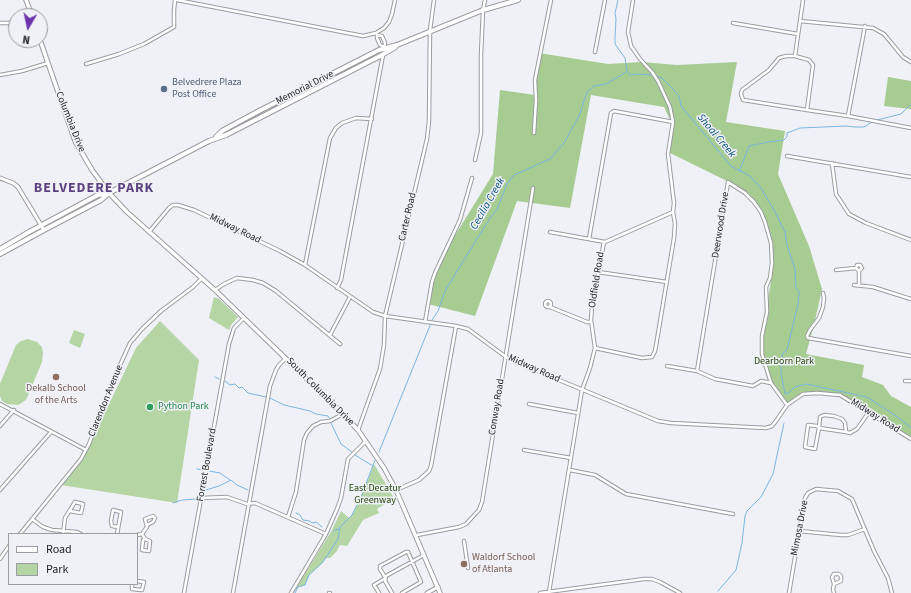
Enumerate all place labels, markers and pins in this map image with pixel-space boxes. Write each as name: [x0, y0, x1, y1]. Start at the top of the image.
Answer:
place label: Belvedrere Plaza Post Office: [172, 77, 242, 100]
marker: Belvedrere Plaza Post Office: [159, 84, 169, 94]
marker: Dekalb School of the Arts: [51, 372, 61, 382]
place label: Dekalb School of the Arts: [26, 383, 86, 406]
place label: Python Park: [158, 401, 209, 413]
marker: Python Park: [145, 402, 155, 412]
place label: Waldorf School of Atlanta: [472, 552, 535, 576]
marker: Waldorf School of Atlanta: [459, 559, 469, 569]

